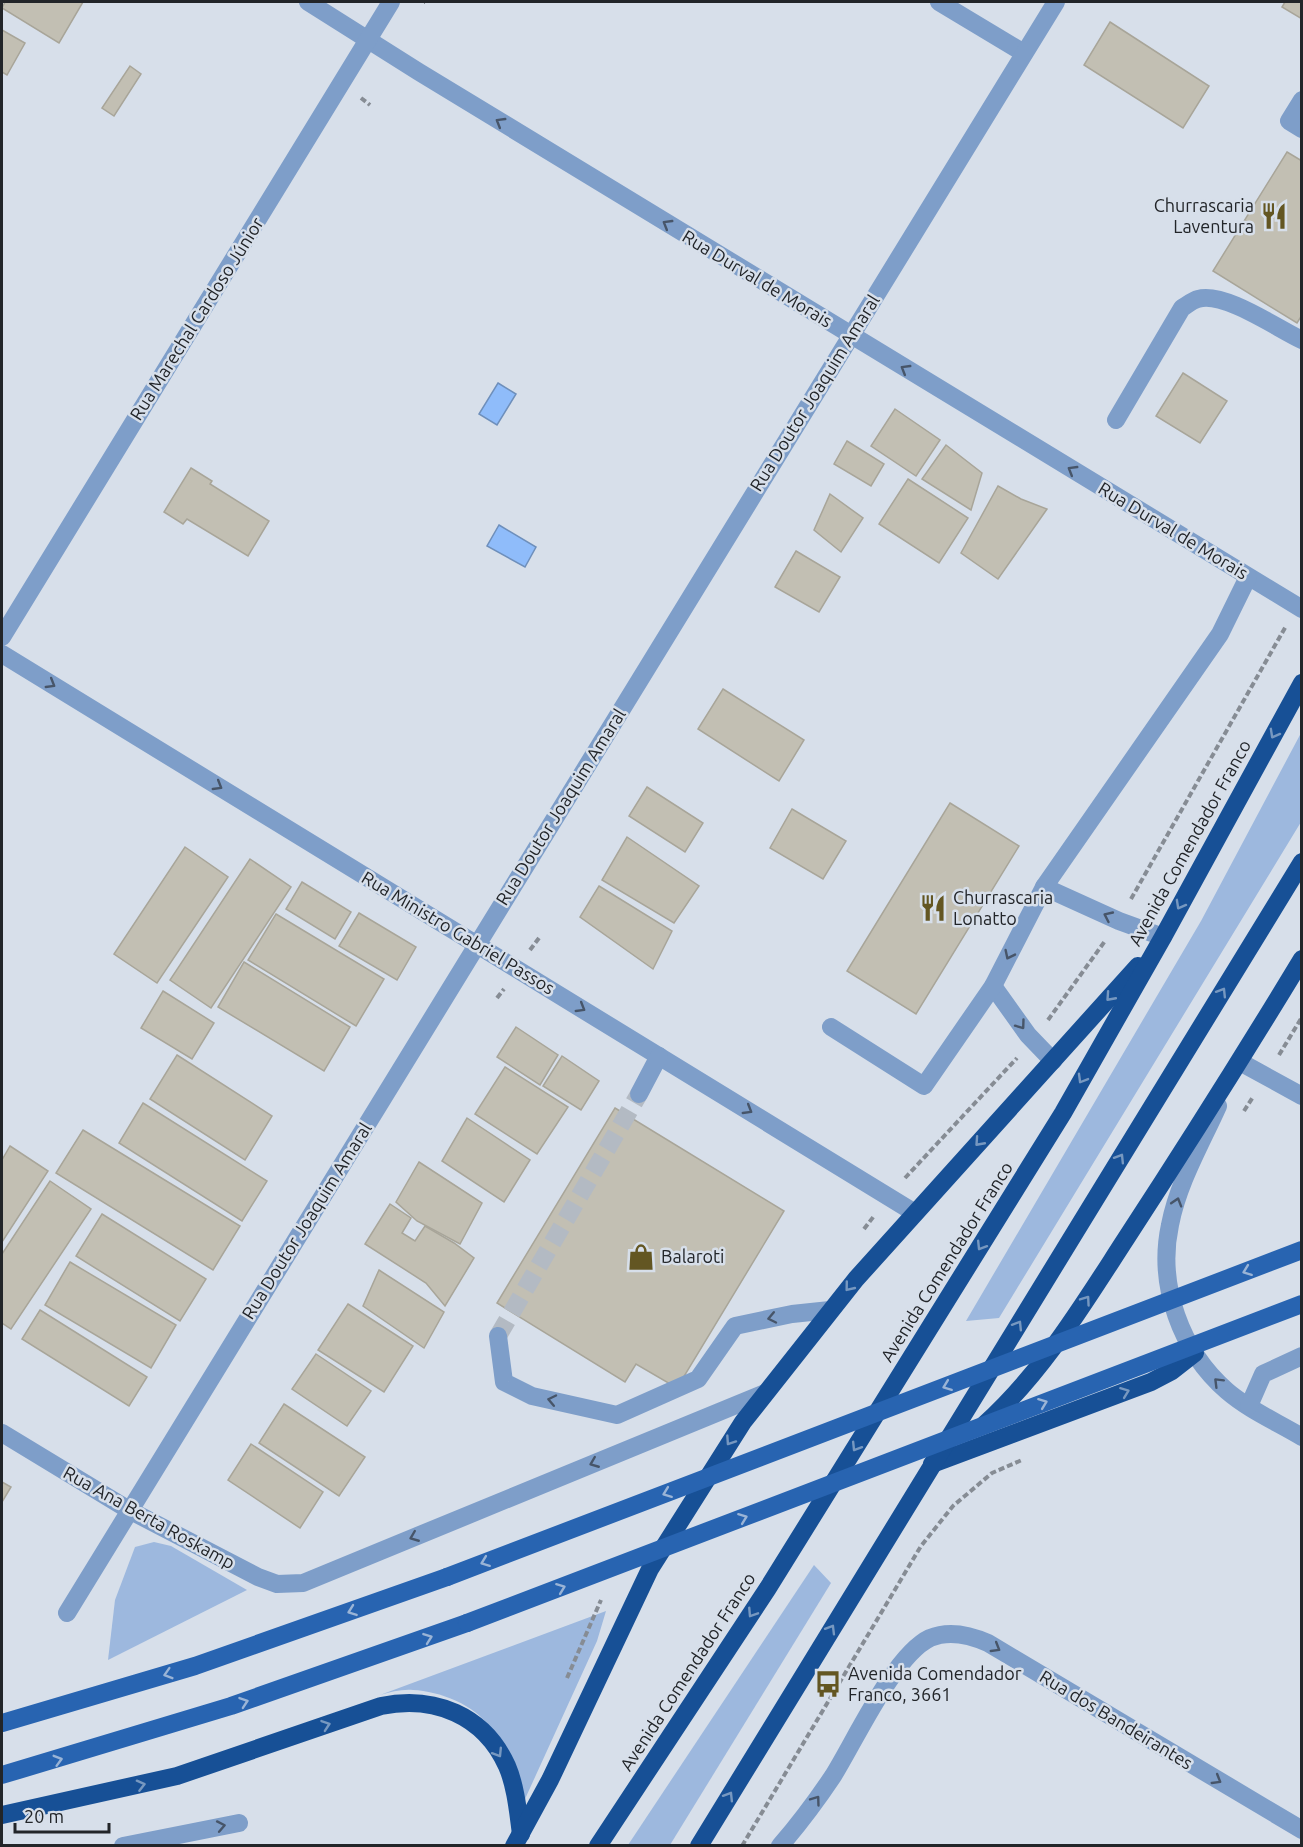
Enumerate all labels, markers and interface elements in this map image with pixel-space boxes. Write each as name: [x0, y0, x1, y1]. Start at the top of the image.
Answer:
one-way arrow: [496, 117, 506, 129]
place label: Churrascaria Laventura: [1154, 195, 1254, 236]
restaurant icon: Churrascaria Laventura: [1259, 201, 1289, 231]
street label: Rua Marechal Cardoso Júnior: [125, 213, 267, 423]
one-way arrow: [663, 219, 673, 231]
street label: Rua Durval de Morais: [679, 226, 836, 331]
street label: Rua Doutor Joaquim Amaral: [745, 290, 883, 494]
one-way arrow: [901, 365, 911, 376]
one-way arrow: [1068, 465, 1078, 477]
street label: Rua Durval de Morais: [1095, 478, 1252, 583]
one-way arrow: [45, 677, 56, 688]
street label: Rua Doutor Joaquim Amaral: [491, 704, 629, 908]
one-way arrow: [1270, 728, 1281, 738]
street label: Avenida Comendador Franco: [1124, 736, 1254, 949]
one-way arrow: [212, 779, 222, 790]
street label: Rua Ministro Gabriel Passos: [358, 867, 559, 998]
place label: Churrascaria Lonatto: [953, 887, 1053, 928]
restaurant icon: Churrascaria Lonatto: [918, 893, 948, 923]
one-way arrow: [1176, 899, 1187, 910]
one-way arrow: [1104, 912, 1115, 924]
one-way arrow: [1004, 948, 1016, 959]
one-way arrow: [1214, 988, 1226, 998]
one-way arrow: [1106, 990, 1117, 1001]
one-way arrow: [575, 1001, 585, 1013]
one-way arrow: [1014, 1018, 1025, 1029]
one-way arrow: [1078, 1073, 1089, 1084]
one-way arrow: [741, 1103, 752, 1114]
street label: Rua Doutor Joaquim Amaral: [237, 1118, 375, 1322]
one-way arrow: [975, 1135, 986, 1145]
one-way arrow: [1112, 1154, 1124, 1164]
street label: Avenida Comendador Franco: [876, 1158, 1016, 1365]
one-way arrow: [1170, 1197, 1182, 1208]
one-way arrow: [978, 1240, 989, 1251]
shop icon: Balaroti: [626, 1242, 656, 1272]
place label: Balaroti: [661, 1246, 724, 1266]
one-way arrow: [1242, 1264, 1253, 1276]
one-way arrow: [846, 1280, 857, 1291]
one-way arrow: [1079, 1296, 1090, 1307]
one-way arrow: [768, 1311, 778, 1324]
one-way arrow: [1010, 1321, 1022, 1331]
one-way arrow: [942, 1378, 953, 1391]
one-way arrow: [1214, 1378, 1225, 1388]
one-way arrow: [1119, 1387, 1130, 1399]
one-way arrow: [547, 1394, 557, 1407]
one-way arrow: [1037, 1398, 1048, 1410]
one-way arrow: [726, 1434, 737, 1445]
one-way arrow: [851, 1441, 863, 1451]
one-way arrow: [589, 1456, 600, 1468]
street label: Rua Ana Berta Roskamp: [60, 1462, 239, 1573]
one-way arrow: [662, 1485, 673, 1498]
one-way arrow: [737, 1513, 748, 1525]
one-way arrow: [409, 1530, 420, 1542]
one-way arrow: [480, 1555, 491, 1567]
street label: Avenida Comendador Franco: [616, 1569, 759, 1774]
one-way arrow: [555, 1582, 566, 1595]
one-way arrow: [347, 1603, 358, 1616]
one-way arrow: [748, 1607, 760, 1617]
one-way arrow: [824, 1625, 836, 1635]
one-way arrow: [422, 1632, 433, 1645]
one-way arrow: [990, 1640, 1000, 1652]
place label: Avenida Comendador Franco, 3661: [848, 1663, 1022, 1704]
street label: Rua dos Bandeirantes: [1036, 1666, 1197, 1773]
one-way arrow: [163, 1667, 174, 1680]
bus stop icon: Avenida Comendador Franco, 3661: [813, 1669, 843, 1699]
one-way arrow: [238, 1696, 249, 1709]
one-way arrow: [320, 1720, 331, 1733]
one-way arrow: [491, 1747, 503, 1757]
one-way arrow: [53, 1754, 63, 1767]
one-way arrow: [1211, 1772, 1221, 1784]
one-way arrow: [136, 1780, 146, 1793]
one-way arrow: [722, 1792, 734, 1802]
one-way arrow: [809, 1795, 820, 1806]
scale bar: [15, 1796, 110, 1834]
text: 20 m: [24, 1806, 64, 1826]
one-way arrow: [216, 1820, 226, 1833]

